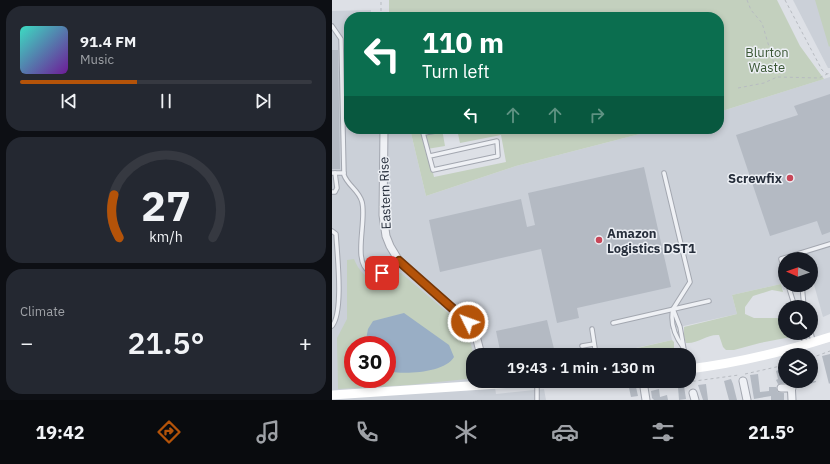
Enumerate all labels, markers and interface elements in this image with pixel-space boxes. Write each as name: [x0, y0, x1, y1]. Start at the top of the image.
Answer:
text: 110 m: [422, 24, 504, 61]
icon: left: [356, 28, 408, 80]
text: 91.4 FM: [80, 32, 136, 51]
park label: Blurton Waste: [745, 44, 789, 76]
text: Music: [80, 51, 114, 68]
text: Turn left: [422, 60, 490, 83]
icon: previous: [58, 90, 80, 112]
icon: pause: [155, 90, 177, 112]
icon: next: [252, 90, 274, 112]
icon: left: [460, 104, 482, 126]
icon: ahead: [502, 104, 524, 126]
icon: ahead: [544, 104, 566, 126]
icon: right: [586, 104, 608, 126]
street label: Eastern Rise: [375, 156, 395, 230]
place label: Screwfix: [728, 170, 783, 187]
marker: Screwfix: [785, 173, 795, 183]
text: 27: [141, 178, 191, 232]
place label: Amazon Logistics DST1: [607, 225, 696, 257]
text: km/h: [149, 227, 183, 246]
marker: Amazon Logistics DST1: [594, 235, 604, 245]
north arrow: [778, 252, 818, 292]
map controls: [778, 252, 818, 388]
pin: [365, 256, 399, 290]
icon: arrive: [371, 262, 393, 284]
button: search: [778, 300, 818, 340]
position arrow: [447, 301, 489, 343]
text: Climate: [20, 303, 65, 320]
text: 21.5°: [127, 323, 205, 362]
text: −: [20, 328, 33, 357]
text: +: [299, 328, 312, 357]
speed limit sign: 30: [344, 336, 396, 388]
button: layers: [778, 348, 818, 388]
text: 19:43 · 1 min · 130 m: [507, 358, 655, 377]
icon: directions: [155, 418, 183, 446]
icon: music: [254, 418, 282, 446]
icon: phone: [353, 418, 381, 446]
icon: climate: [452, 418, 480, 446]
icon: car: [551, 418, 579, 446]
icon: filters: [649, 418, 677, 446]
text: 19:42: [35, 421, 85, 444]
text: 21.5°: [748, 421, 795, 444]

